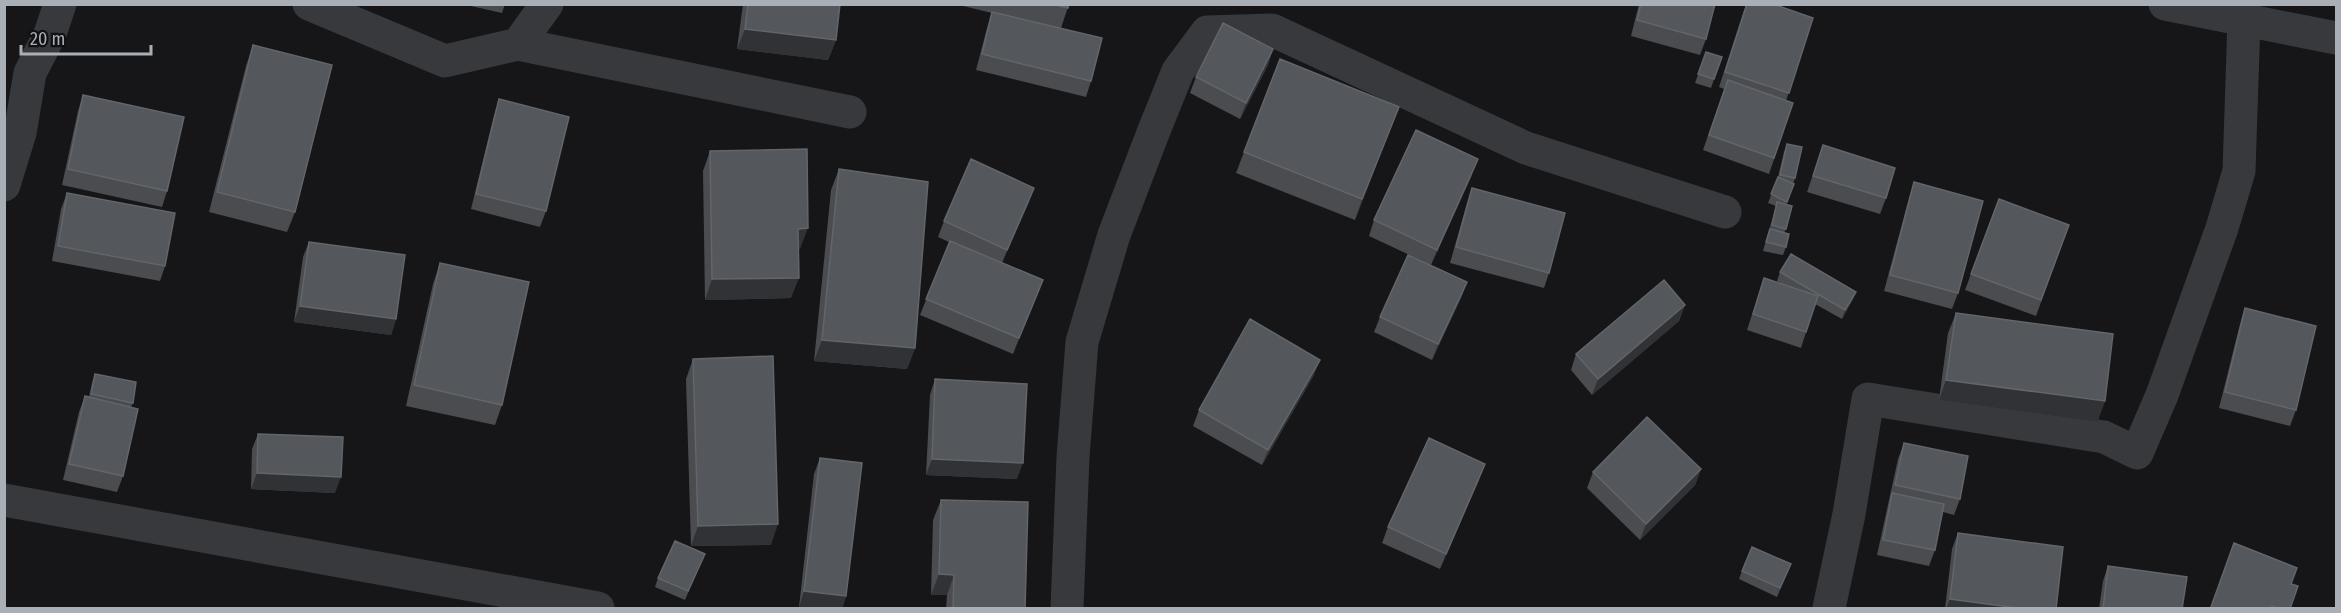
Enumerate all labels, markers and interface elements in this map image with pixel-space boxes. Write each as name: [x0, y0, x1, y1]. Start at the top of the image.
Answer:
scale bar: [21, 18, 152, 56]
text: 20 m: [30, 28, 65, 50]

